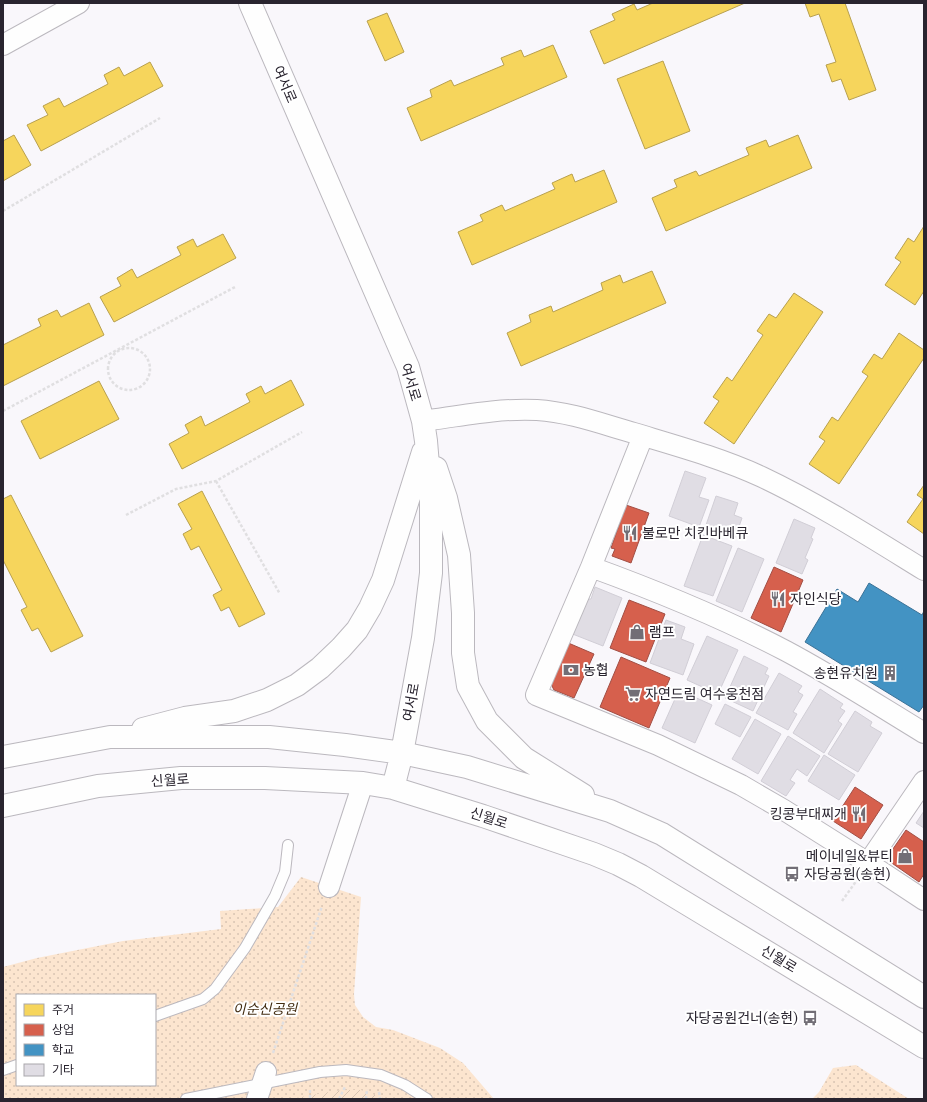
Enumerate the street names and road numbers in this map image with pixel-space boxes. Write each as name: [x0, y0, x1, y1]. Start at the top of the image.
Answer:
street label: 여서로: [269, 63, 301, 105]
street label: 여서로: [397, 361, 425, 403]
street label: 여서로: [399, 681, 423, 723]
street label: 신월로: [150, 770, 190, 790]
street label: 신월로: [468, 803, 510, 833]
street label: 신월로: [758, 941, 800, 977]

